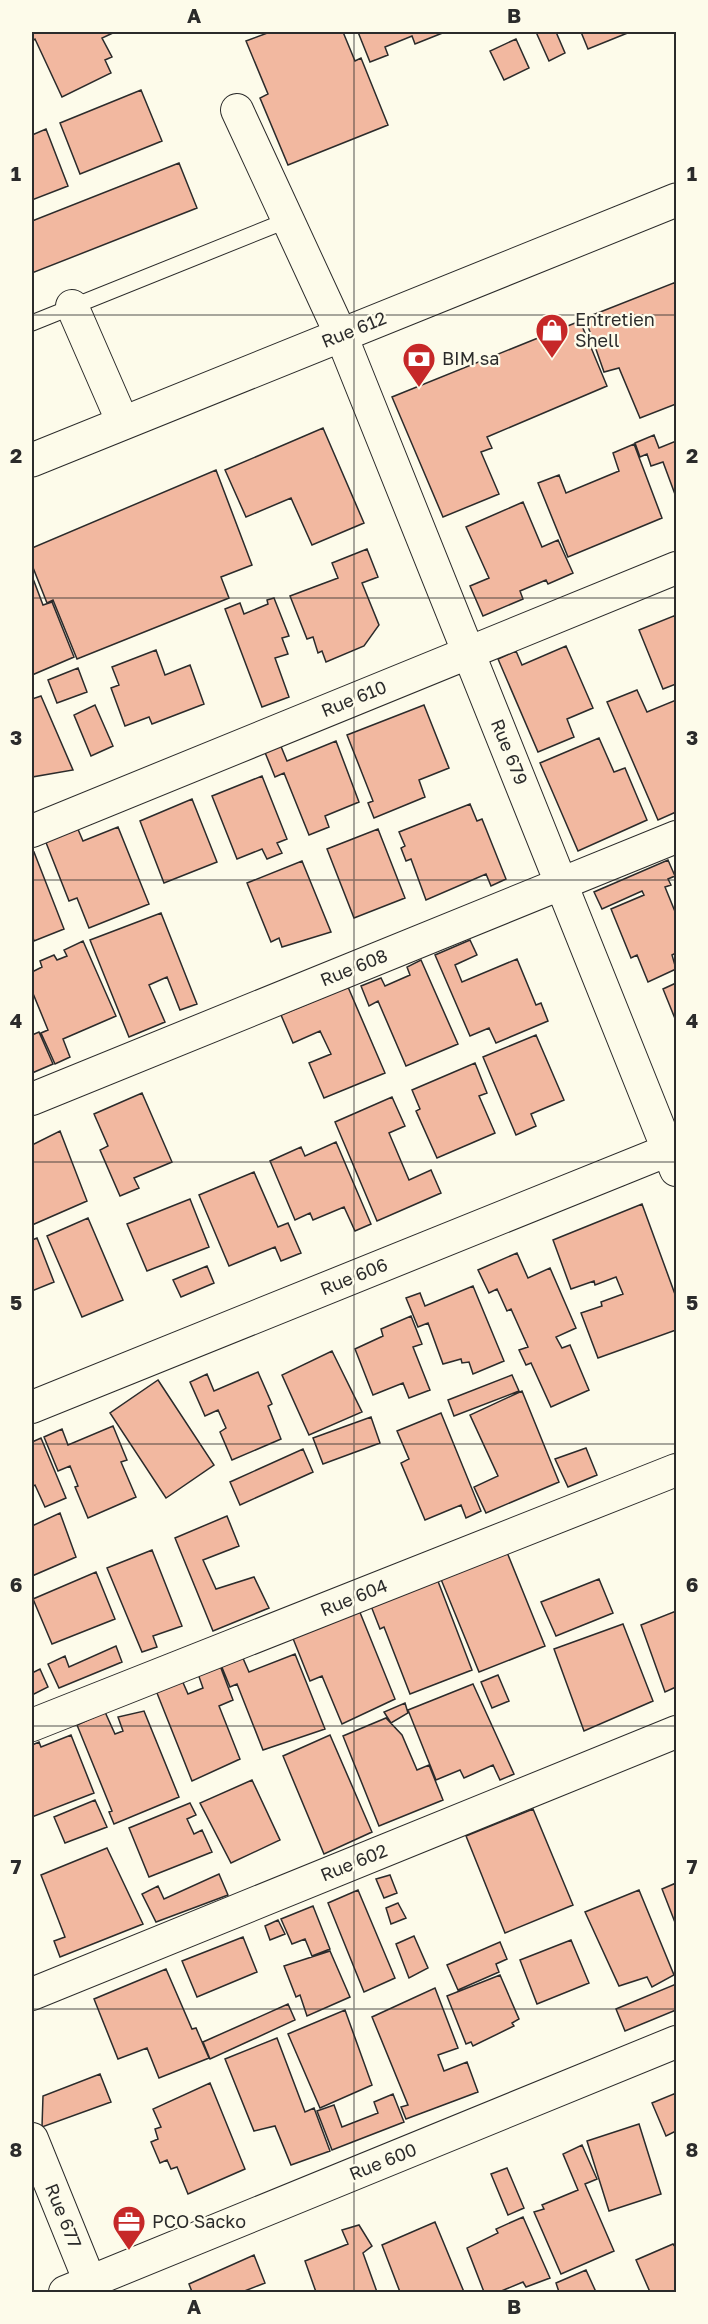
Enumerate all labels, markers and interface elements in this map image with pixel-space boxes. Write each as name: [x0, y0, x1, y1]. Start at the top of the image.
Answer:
text: A: [187, 3, 201, 27]
text: B: [507, 3, 521, 27]
text: 1: [11, 161, 21, 185]
text: 1: [687, 161, 697, 185]
street label: Rue 612: [318, 306, 389, 352]
place label: Entretien Shell: [575, 308, 655, 351]
shop icon: Entretien Shell: [534, 312, 570, 359]
bank icon: BIM sa: [401, 341, 437, 388]
place label: BIM sa: [442, 347, 499, 369]
text: 2: [10, 443, 22, 467]
text: 2: [686, 443, 698, 467]
street label: Rue 610: [318, 675, 390, 721]
street label: Rue 679: [487, 716, 533, 788]
text: 3: [10, 725, 22, 749]
text: 3: [686, 725, 698, 749]
street label: Rue 608: [317, 944, 391, 991]
text: 4: [10, 1008, 22, 1032]
text: 4: [686, 1008, 698, 1032]
street label: Rue 606: [317, 1253, 391, 1300]
text: 5: [10, 1290, 22, 1314]
text: 5: [686, 1290, 698, 1314]
text: 6: [10, 1572, 22, 1596]
text: 6: [686, 1572, 698, 1596]
street label: Rue 604: [317, 1574, 391, 1621]
street label: Rue 602: [317, 1839, 390, 1885]
text: 7: [11, 1854, 22, 1878]
text: 7: [687, 1854, 698, 1878]
text: 8: [10, 2137, 22, 2161]
text: 8: [686, 2137, 698, 2161]
street label: Rue 600: [346, 2138, 420, 2185]
street label: Rue 677: [41, 2180, 87, 2251]
office icon: PCO Sacko: [111, 2204, 147, 2251]
place label: PCO Sacko: [152, 2210, 246, 2232]
text: A: [187, 2294, 201, 2318]
text: B: [507, 2294, 521, 2318]

